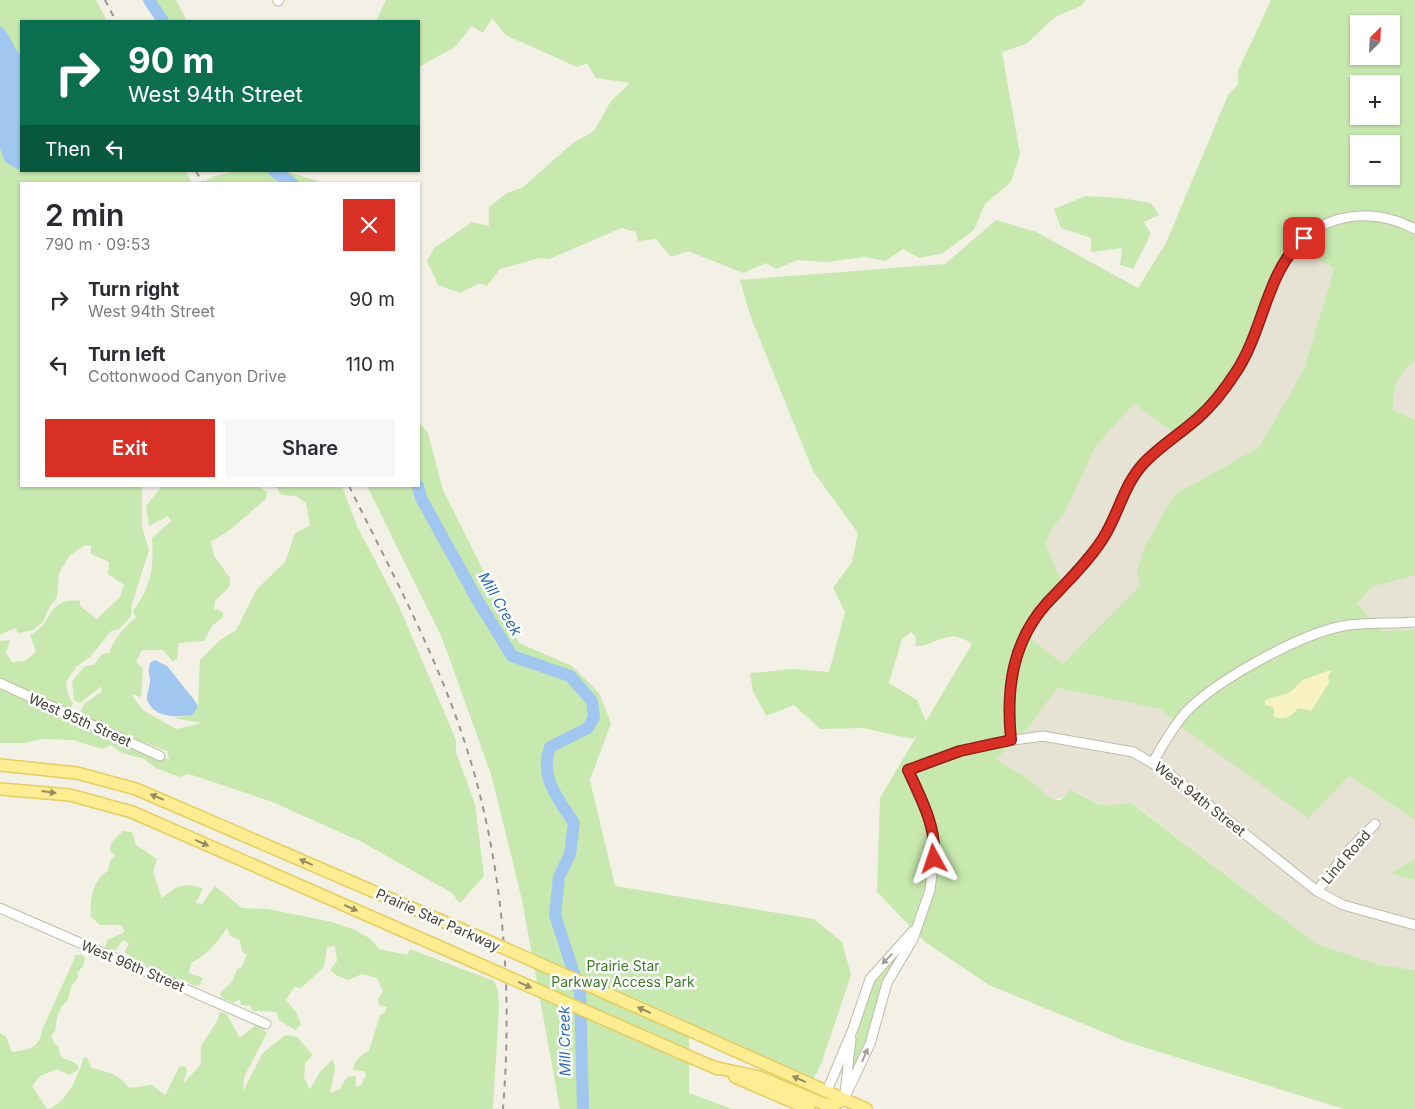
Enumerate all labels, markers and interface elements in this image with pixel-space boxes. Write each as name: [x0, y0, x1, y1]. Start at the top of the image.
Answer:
north arrow: [1350, 15, 1400, 65]
map controls: [1350, 15, 1400, 185]
text: 90 m: [128, 39, 215, 81]
icon: right: [45, 40, 110, 105]
button: +: [1350, 75, 1400, 125]
text: West 94th Street: [128, 81, 303, 107]
icon: left: [101, 135, 129, 163]
button: −: [1350, 135, 1400, 185]
text: Then: [45, 138, 91, 161]
text: 2 min: [45, 197, 124, 233]
button: close: [343, 199, 395, 251]
pin: [1283, 217, 1325, 259]
icon: arrive: [1290, 224, 1318, 252]
text: 790 m · 09:53: [45, 234, 150, 254]
text: Turn right: [88, 278, 179, 301]
icon: right: [45, 286, 73, 314]
text: 90 m: [349, 288, 395, 311]
text: West 94th Street: [88, 301, 215, 321]
text: Turn left: [88, 343, 166, 366]
icon: left: [45, 351, 73, 379]
text: 110 m: [346, 353, 395, 376]
text: Cottonwood Canyon Drive: [88, 366, 286, 386]
button: Exit: [45, 419, 215, 477]
button: Share: [225, 419, 395, 477]
water label: Mill Creek: [475, 568, 527, 640]
street label: West 95th Street: [26, 689, 135, 750]
street label: West 94th Street: [1151, 758, 1250, 840]
one-way arrow: [41, 788, 57, 796]
one-way arrow: [149, 793, 164, 801]
street label: Lind Road: [1318, 826, 1374, 887]
position arrow: [907, 832, 959, 884]
one-way arrow: [195, 839, 209, 847]
one-way arrow: [299, 857, 313, 865]
street label: Prairie Star Parkway: [373, 885, 503, 955]
one-way arrow: [344, 905, 358, 913]
street label: West 96th Street: [79, 936, 188, 995]
one-way arrow: [881, 952, 893, 964]
park label: Prairie Star Parkway Access Park: [551, 957, 695, 990]
one-way arrow: [518, 981, 532, 989]
water label: Mill Creek: [554, 1005, 575, 1076]
one-way arrow: [637, 1006, 651, 1014]
one-way arrow: [861, 1048, 869, 1062]
one-way arrow: [792, 1075, 806, 1083]

